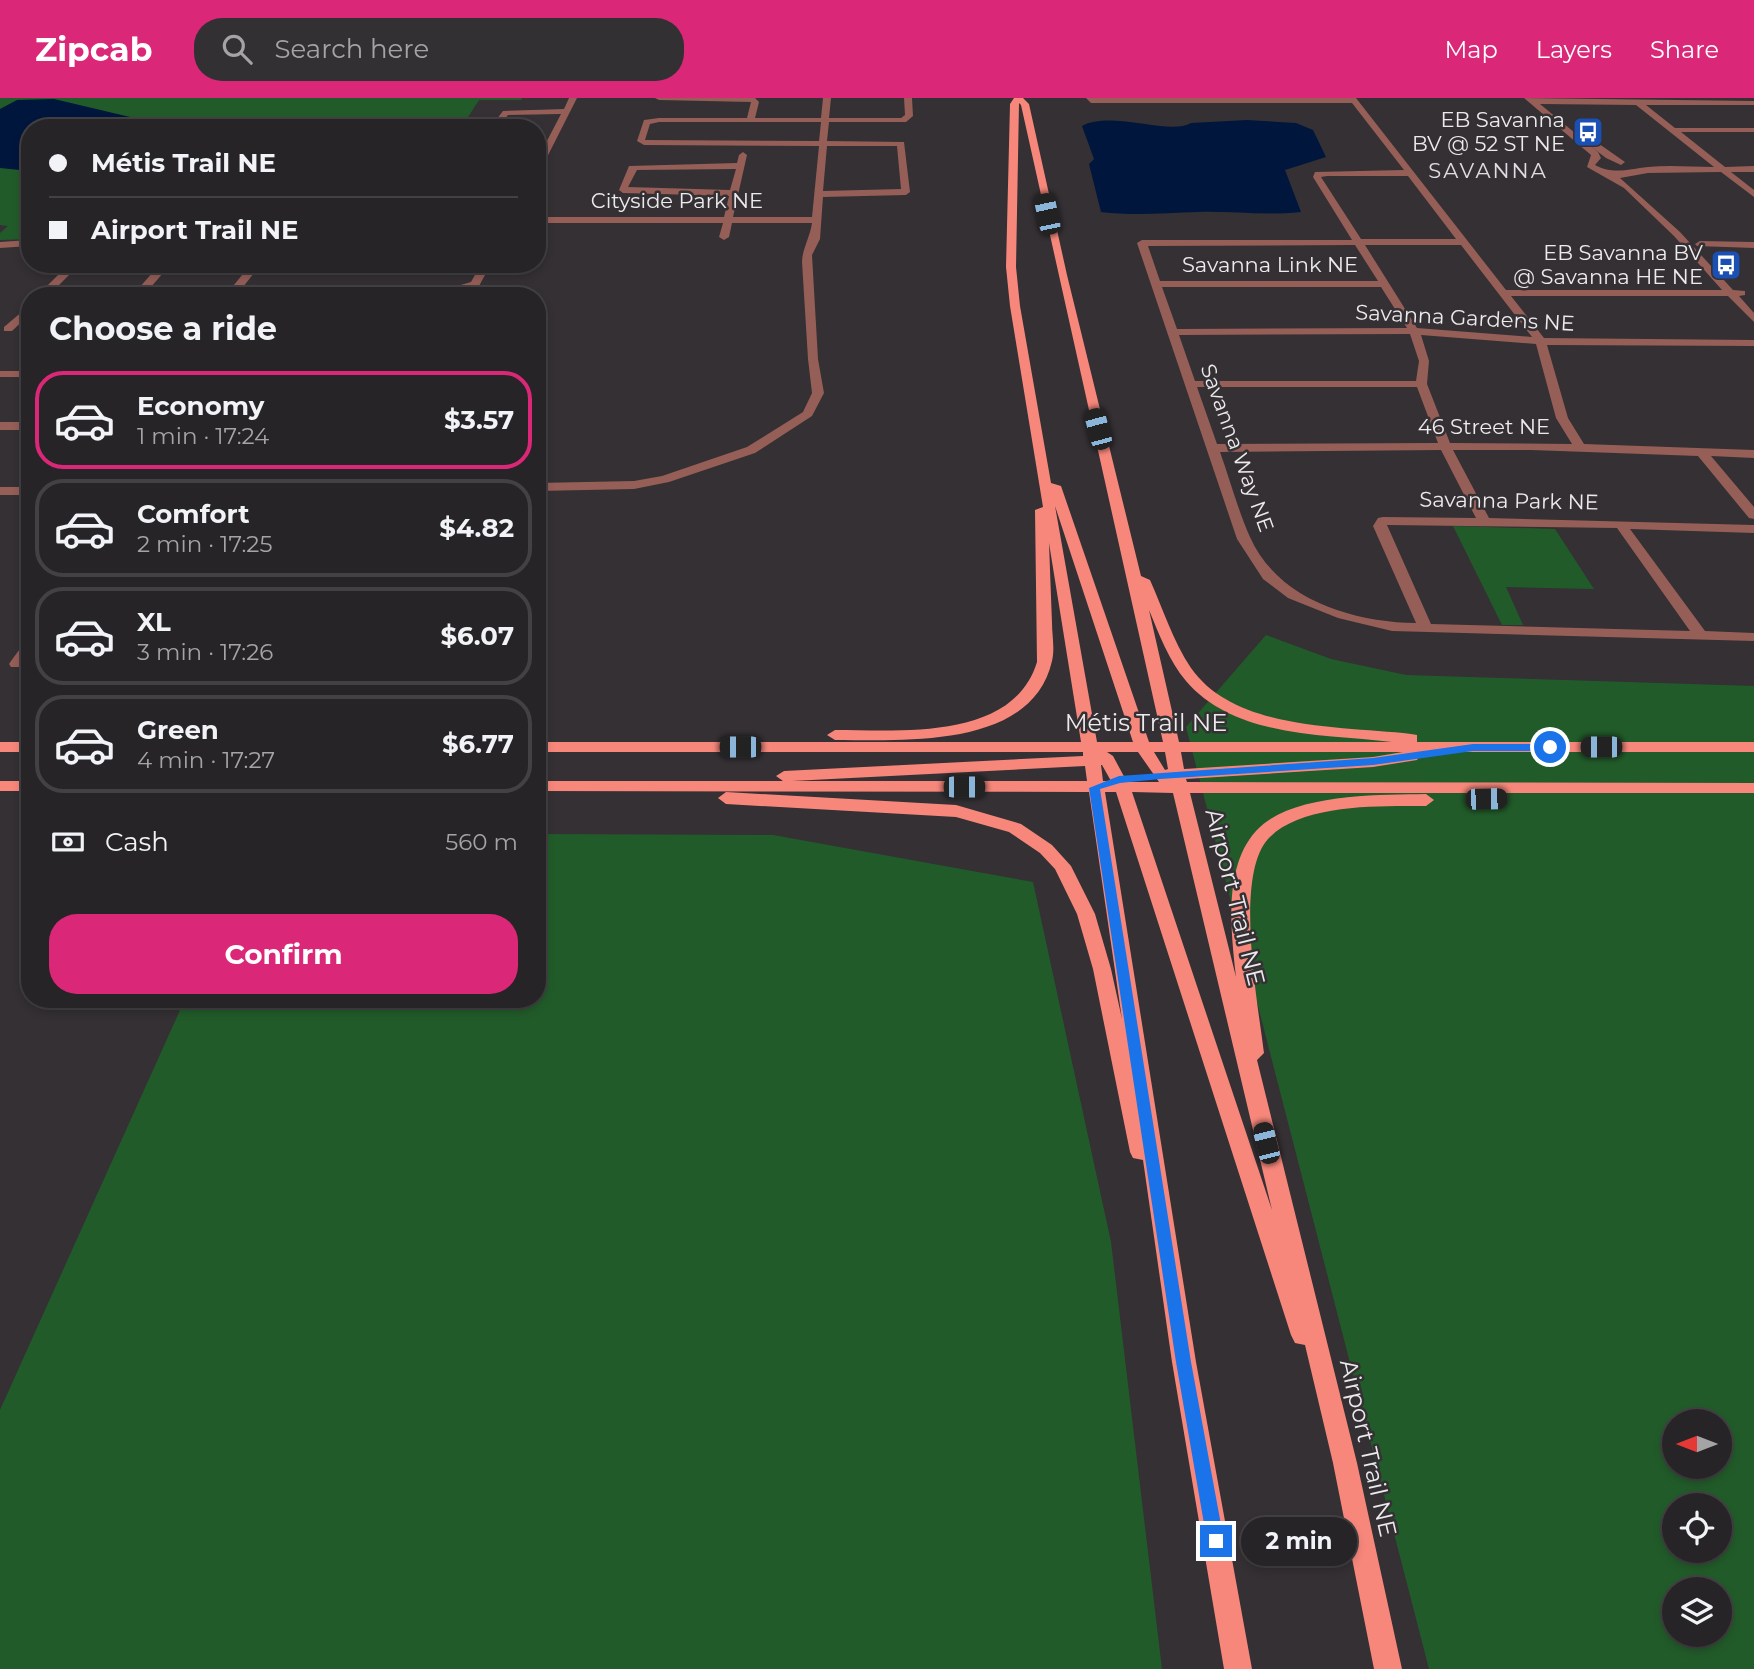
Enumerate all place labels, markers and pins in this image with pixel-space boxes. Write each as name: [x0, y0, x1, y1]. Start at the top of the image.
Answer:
place label: EB Savanna BV @ 52 ST NE: [1412, 107, 1565, 156]
bus stop icon: EB Savanna BV @ 52 ST NE: [1571, 115, 1605, 149]
place label: EB Savanna BV @ Savanna HE NE: [1513, 240, 1703, 289]
bus stop icon: EB Savanna BV @ Savanna HE NE: [1709, 248, 1743, 282]

